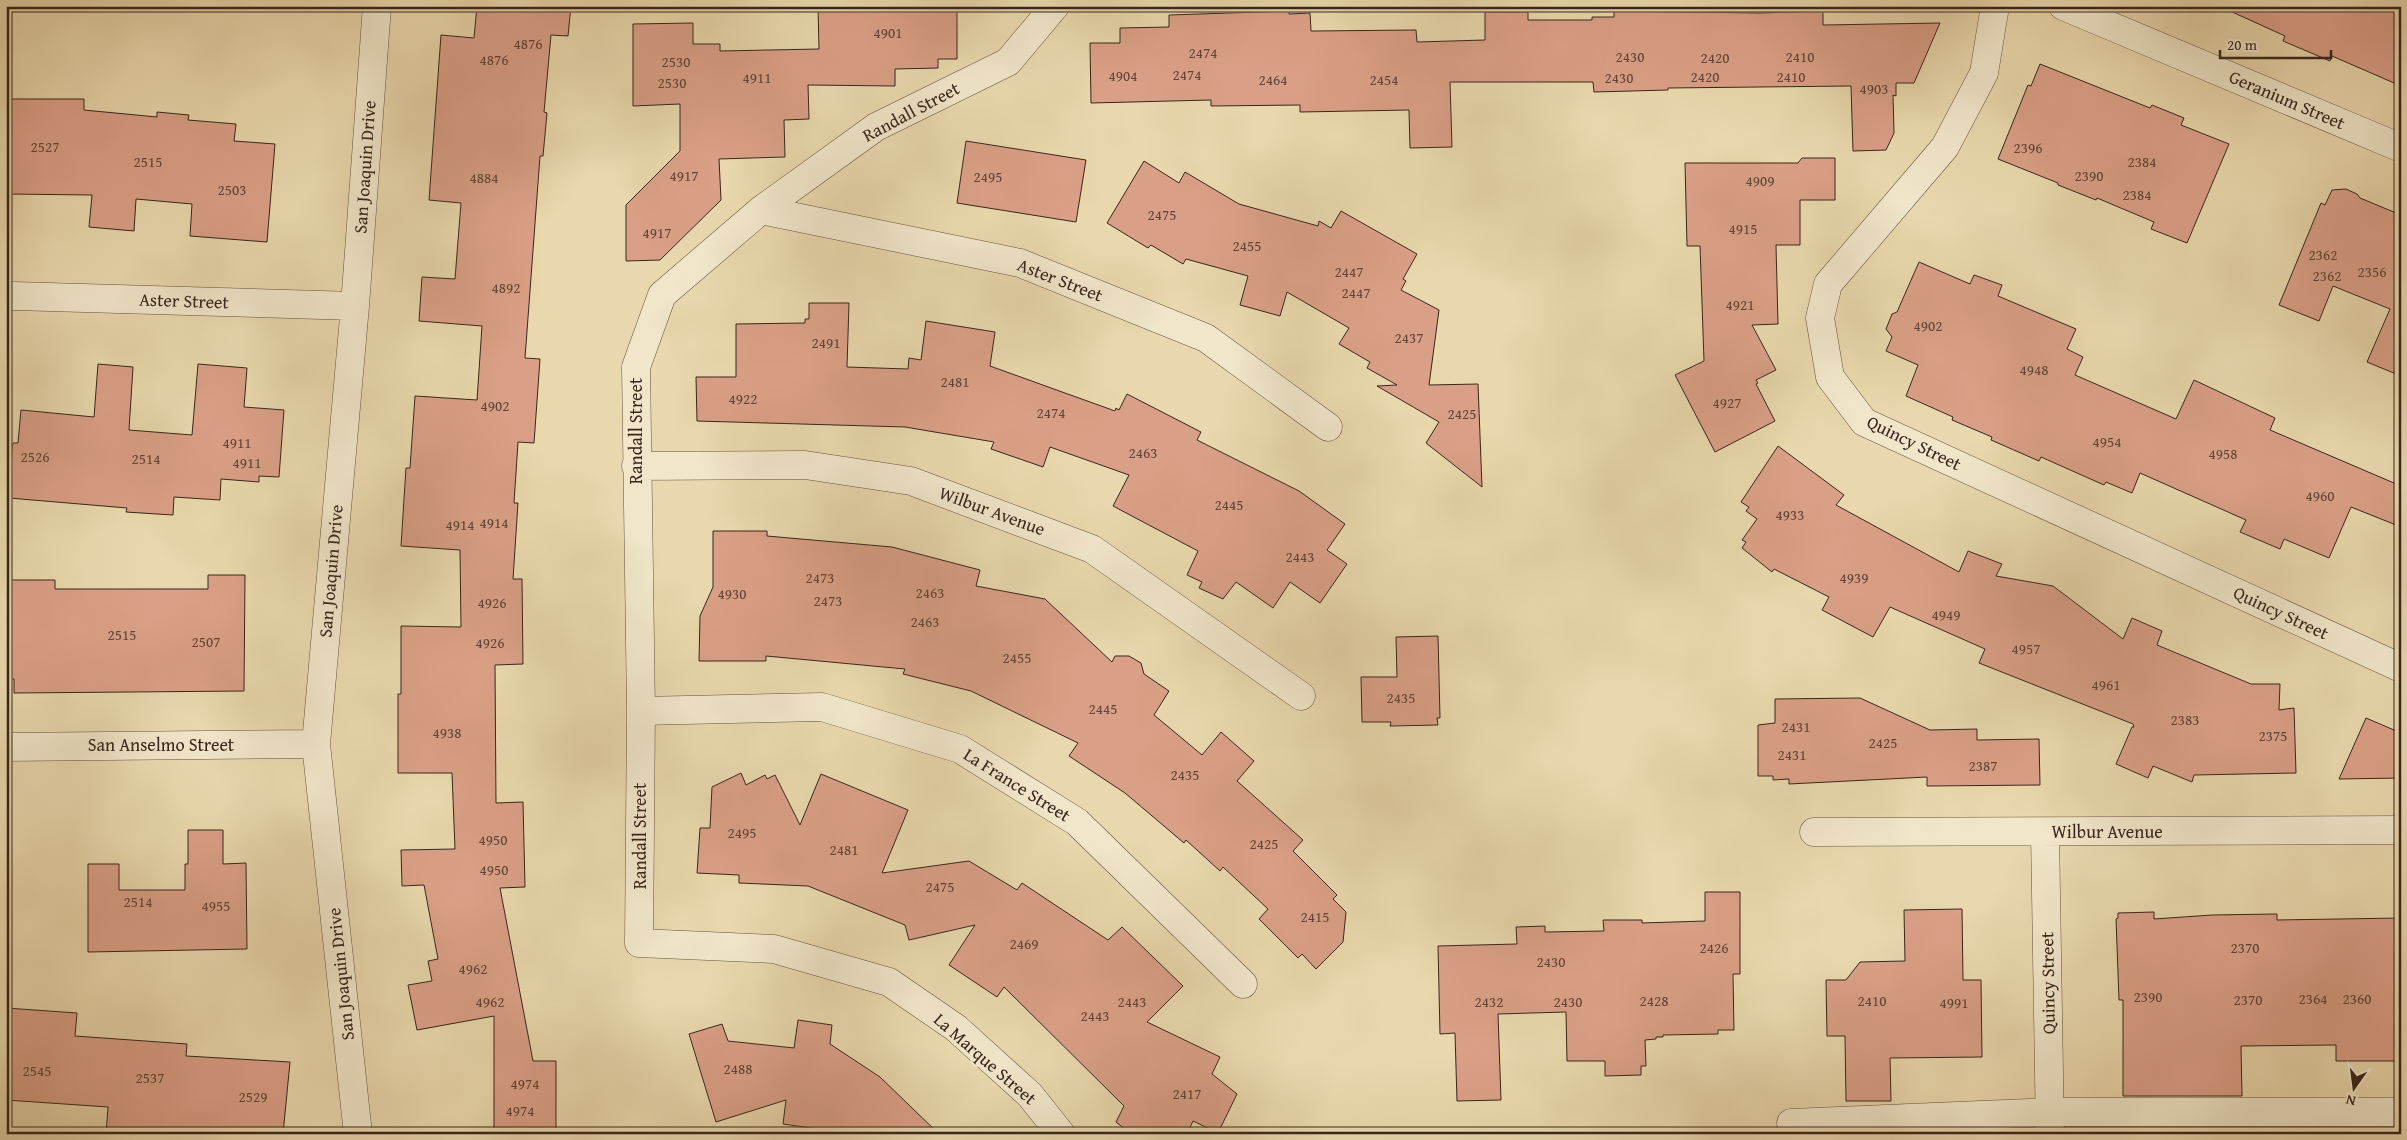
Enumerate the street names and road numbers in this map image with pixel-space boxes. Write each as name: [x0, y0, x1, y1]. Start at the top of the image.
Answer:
street label: Geranium Street: [2225, 63, 2350, 136]
street label: Randall Street: [857, 74, 965, 149]
street label: San Joaquin Drive: [346, 99, 383, 234]
street label: Aster Street: [1013, 251, 1108, 308]
street label: Aster Street: [139, 285, 230, 316]
street label: Randall Street: [622, 377, 649, 484]
street label: Quincy Street: [1862, 408, 1967, 477]
street label: Wilbur Avenue: [935, 479, 1049, 542]
street label: San Joaquin Drive: [311, 503, 350, 639]
street label: Quincy Street: [2229, 579, 2334, 647]
street label: San Anselmo Street: [88, 731, 235, 758]
street label: La France Street: [958, 741, 1077, 829]
street label: Randall Street: [626, 782, 653, 889]
street label: Wilbur Avenue: [2051, 818, 2163, 845]
street label: San Joaquin Drive: [320, 906, 361, 1042]
street label: Quincy Street: [2033, 931, 2062, 1034]
street label: La Marque Street: [928, 1006, 1043, 1111]

